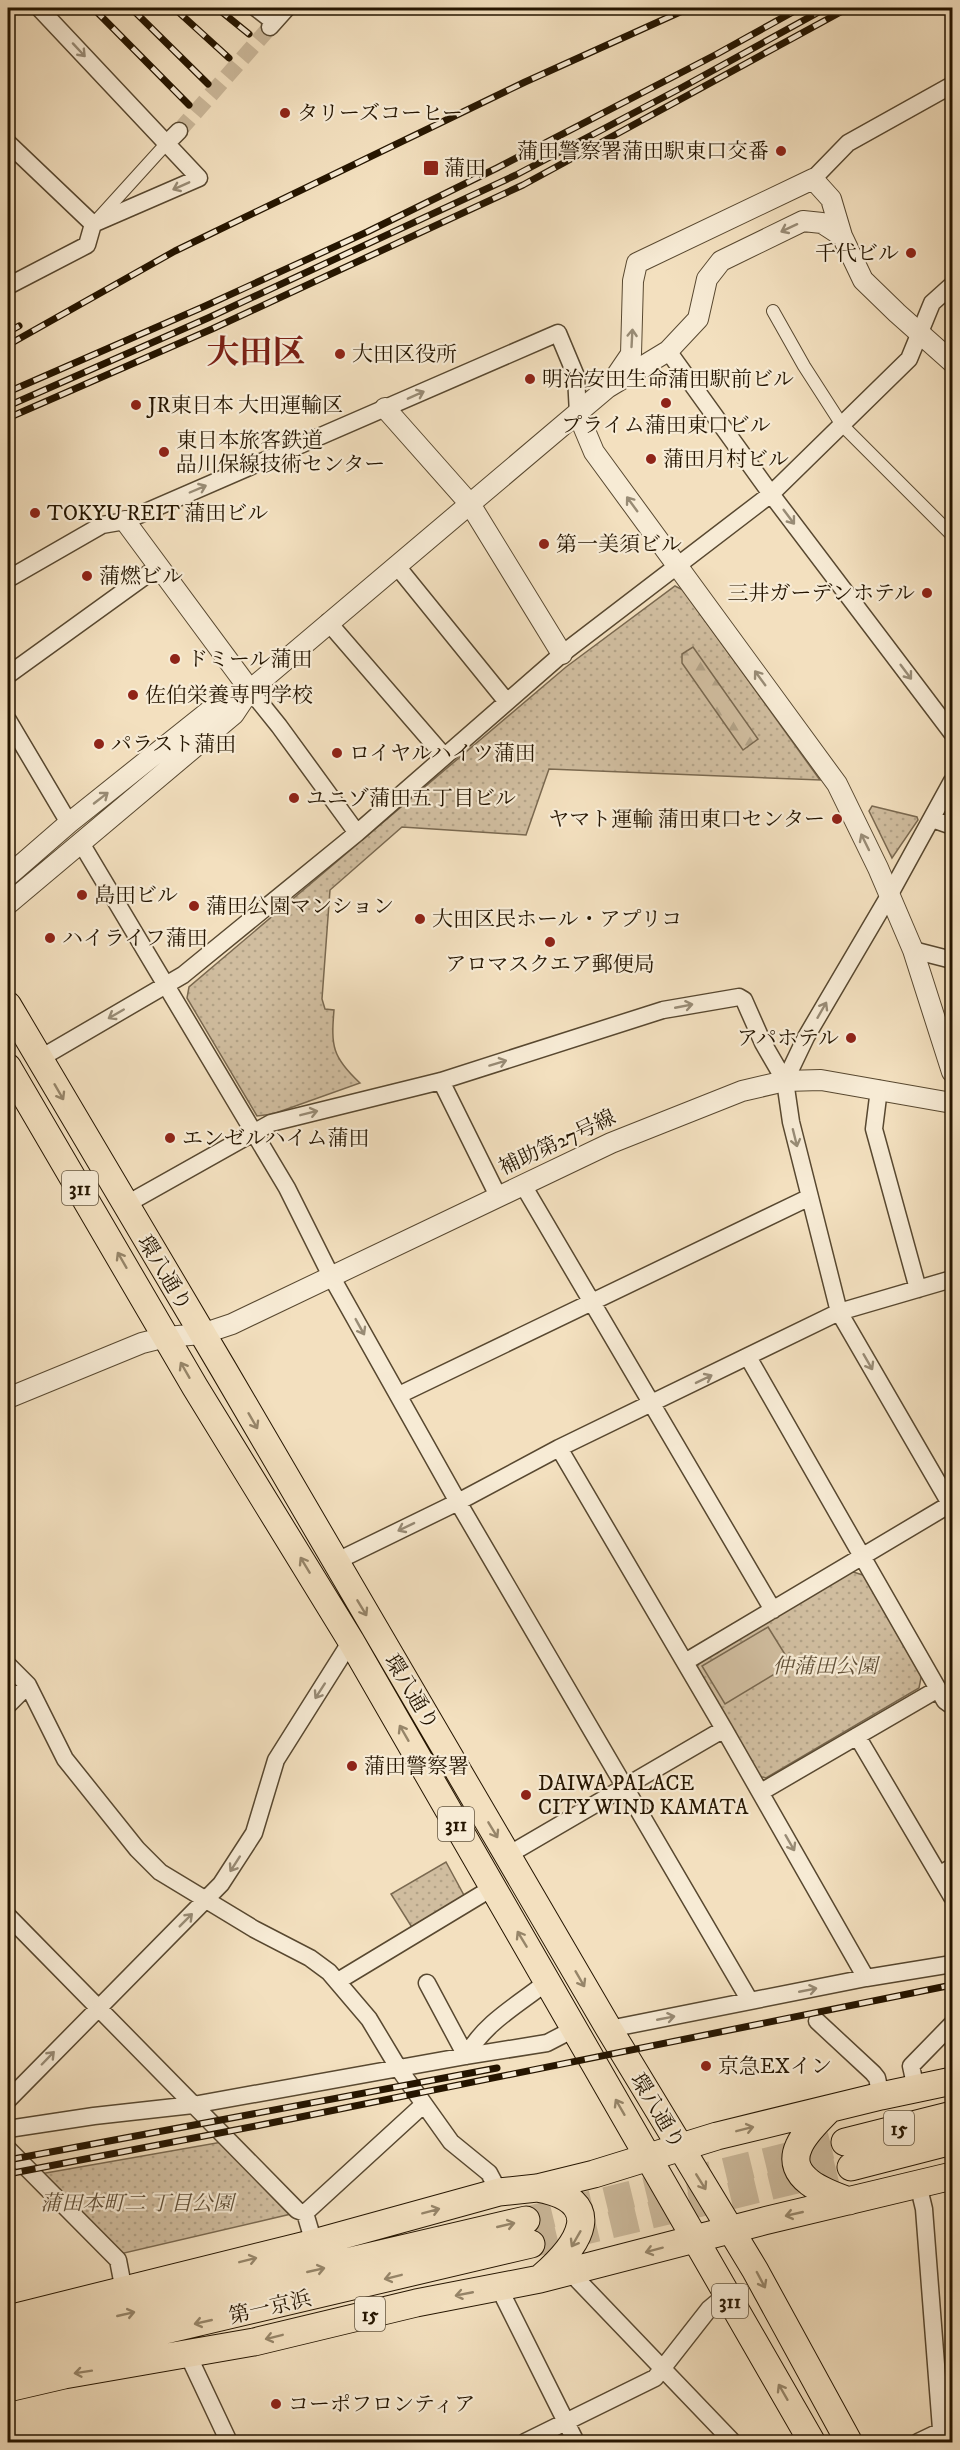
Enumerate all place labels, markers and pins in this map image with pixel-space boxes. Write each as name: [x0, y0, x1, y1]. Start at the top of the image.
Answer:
place label: タリーズコーヒー: [297, 101, 463, 127]
marker: タリーズコーヒー: [278, 106, 292, 120]
place label: 蒲田警察署蒲田駅東口交番: [517, 139, 769, 165]
marker: 蒲田警察署蒲田駅東口交番: [774, 144, 788, 158]
place label: 蒲田: [444, 156, 486, 182]
marker: 蒲田: [422, 159, 440, 177]
place label: 千代ビル: [815, 241, 899, 267]
marker: 千代ビル: [904, 246, 918, 260]
place label: 大田区役所: [352, 342, 457, 368]
marker: 大田区役所: [333, 347, 347, 361]
place label: 明治安田生命蒲田駅前ビル: [542, 367, 794, 393]
marker: 明治安田生命蒲田駅前ビル: [523, 372, 537, 386]
place label: JR東日本 大田運輸区: [146, 393, 343, 419]
marker: プライム蒲田東口ビル: [659, 396, 673, 410]
marker: JR東日本 大田運輸区: [129, 398, 143, 412]
place label: プライム蒲田東口ビル: [561, 413, 771, 439]
place label: 東日本旅客鉄道 品川保線技術センター: [176, 428, 385, 478]
marker: 東日本旅客鉄道 品川保線技術センター: [157, 445, 171, 459]
place label: 蒲田月村ビル: [663, 447, 789, 473]
marker: 蒲田月村ビル: [644, 452, 658, 466]
place label: TOKYU REIT 蒲田ビル: [47, 501, 268, 527]
marker: TOKYU REIT 蒲田ビル: [28, 506, 42, 520]
place label: 第一美須ビル: [556, 532, 682, 558]
marker: 第一美須ビル: [537, 537, 551, 551]
place label: 蒲燃ビル: [99, 564, 183, 590]
marker: 蒲燃ビル: [80, 569, 94, 583]
place label: 三井ガーデンホテル: [727, 581, 915, 607]
marker: 三井ガーデンホテル: [920, 586, 934, 600]
place label: ドミール蒲田: [187, 647, 313, 673]
marker: ドミール蒲田: [168, 652, 182, 666]
place label: 佐伯栄養専門学校: [145, 683, 313, 709]
marker: 佐伯栄養専門学校: [126, 688, 140, 702]
place label: パラスト蒲田: [111, 732, 236, 758]
marker: パラスト蒲田: [92, 737, 106, 751]
place label: ロイヤルハイツ蒲田: [349, 741, 536, 767]
marker: ロイヤルハイツ蒲田: [330, 746, 344, 760]
place label: ユニゾ蒲田五丁目ビル: [306, 786, 516, 812]
marker: ユニゾ蒲田五丁目ビル: [287, 791, 301, 805]
place label: ヤマト運輸 蒲田東口センター: [548, 807, 825, 833]
marker: ヤマト運輸 蒲田東口センター: [830, 812, 844, 826]
place label: 島田ビル: [94, 883, 178, 909]
marker: 島田ビル: [75, 888, 89, 902]
place label: 蒲田公園マンション: [206, 894, 394, 920]
marker: 蒲田公園マンション: [187, 899, 201, 913]
place label: 大田区民ホール・アプリコ: [432, 907, 682, 933]
marker: 大田区民ホール・アプリコ: [413, 912, 427, 926]
place label: ハイライフ蒲田: [62, 926, 208, 952]
marker: ハイライフ蒲田: [43, 931, 57, 945]
marker: アロマスクエア郵便局: [543, 935, 557, 949]
place label: アロマスクエア郵便局: [445, 952, 655, 978]
place label: アパホテル: [737, 1026, 839, 1052]
marker: アパホテル: [844, 1031, 858, 1045]
place label: エンゼルハイム蒲田: [182, 1126, 370, 1152]
marker: エンゼルハイム蒲田: [163, 1131, 177, 1145]
place label: 蒲田警察署: [364, 1754, 469, 1780]
marker: 蒲田警察署: [345, 1759, 359, 1773]
place label: DAIWA PALACE CITY WIND KAMATA: [538, 1771, 749, 1821]
marker: DAIWA PALACE CITY WIND KAMATA: [519, 1788, 533, 1802]
place label: 京急EXイン: [718, 2054, 832, 2080]
marker: 京急EXイン: [699, 2059, 713, 2073]
place label: コーポフロンティア: [288, 2392, 475, 2418]
marker: コーポフロンティア: [269, 2397, 283, 2411]

